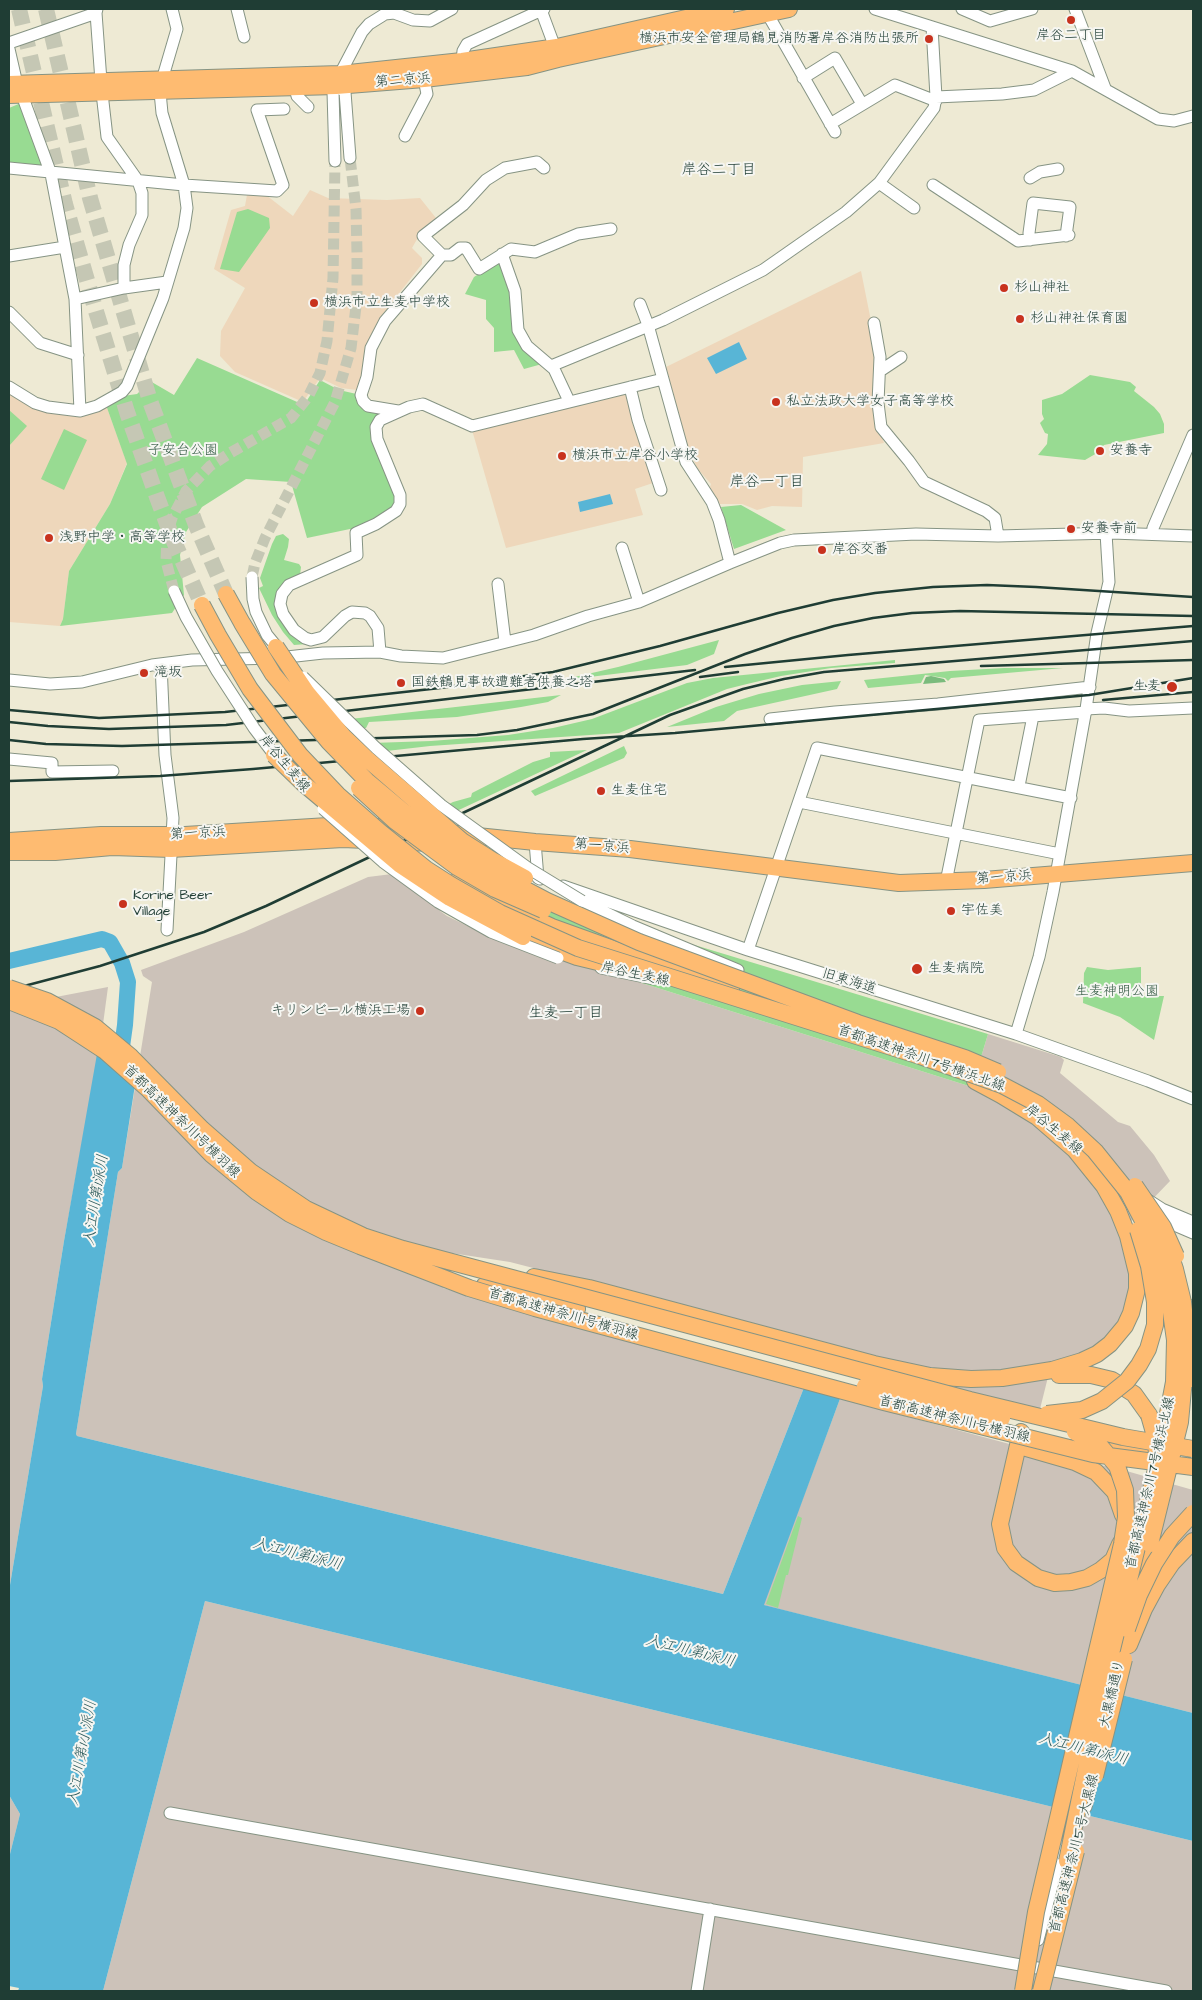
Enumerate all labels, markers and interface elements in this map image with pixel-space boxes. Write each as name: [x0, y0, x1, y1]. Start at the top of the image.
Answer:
marker: 岸谷二丁目: [1065, 14, 1077, 26]
place label: 岸谷二丁目: [1036, 28, 1106, 44]
place label: 横浜市安全管理局鶴見消防署岸谷消防出張所: [639, 31, 919, 47]
marker: 横浜市安全管理局鶴見消防署岸谷消防出張所: [923, 33, 935, 45]
street label: 第二京浜: [374, 70, 432, 92]
district label: 岸谷二丁目: [682, 162, 756, 180]
place label: 杉山神社: [1014, 280, 1070, 296]
marker: 杉山神社: [998, 282, 1010, 294]
place label: 横浜市立生麦中学校: [324, 295, 450, 311]
marker: 横浜市立生麦中学校: [308, 297, 320, 309]
place label: 杉山神社保育園: [1030, 311, 1128, 327]
marker: 杉山神社保育園: [1014, 313, 1026, 325]
place label: 私立法政大学女子高等学校: [786, 394, 954, 410]
marker: 私立法政大学女子高等学校: [770, 396, 782, 408]
park label: 子安台公園: [148, 443, 218, 459]
place label: 安養寺: [1110, 443, 1152, 459]
marker: 安養寺: [1094, 445, 1106, 457]
place label: 横浜市立岸谷小学校: [572, 448, 698, 464]
marker: 横浜市立岸谷小学校: [556, 450, 568, 462]
district label: 岸谷一丁目: [730, 474, 804, 492]
place label: 安養寺前: [1081, 521, 1137, 537]
marker: 安養寺前: [1065, 523, 1077, 535]
place label: 浅野中学・高等学校: [59, 530, 185, 546]
marker: 浅野中学・高等学校: [43, 532, 55, 544]
place label: 岸谷交番: [832, 542, 888, 558]
marker: 岸谷交番: [816, 544, 828, 556]
place label: 滝坂: [154, 665, 182, 681]
marker: 滝坂: [138, 667, 150, 679]
place label: 国鉄鶴見事故遭難者供養之塔: [411, 675, 593, 691]
marker: 国鉄鶴見事故遭難者供養之塔: [395, 677, 407, 689]
place label: 生麦: [1133, 679, 1161, 695]
marker: 生麦: [1165, 680, 1179, 694]
street label: 岸谷生麦線: [255, 732, 313, 796]
place label: 生麦住宅: [611, 783, 667, 799]
marker: 生麦住宅: [595, 785, 607, 797]
street label: 第一京浜: [170, 824, 226, 844]
street label: 第一京浜: [573, 836, 631, 858]
street label: 第一京浜: [975, 868, 1033, 888]
place label: Korine Beer Village: [133, 888, 212, 920]
marker: Korine Beer Village: [117, 898, 129, 910]
place label: 宇佐美: [961, 903, 1003, 919]
marker: 宇佐美: [945, 905, 957, 917]
street label: 岸谷生麦線: [599, 960, 671, 990]
place label: 生麦病院: [928, 961, 984, 977]
marker: 生麦病院: [910, 962, 924, 976]
street label: 旧東海道: [820, 966, 878, 998]
park label: 生麦神明公園: [1075, 984, 1159, 1000]
place label: キリンビール横浜工場: [271, 1003, 410, 1019]
marker: キリンビール横浜工場: [414, 1005, 426, 1017]
district label: 生麦一丁目: [529, 1005, 603, 1023]
street label: 首都高速神奈川7号横浜北線: [835, 1022, 1007, 1096]
street label: 首都高速神奈川1号横羽線: [119, 1062, 243, 1182]
street label: 岸谷生麦線: [1021, 1101, 1085, 1159]
water label: 入江川第1派川: [81, 1153, 113, 1247]
street label: 首都高速神奈川1号横羽線: [486, 1285, 640, 1345]
street label: 首都高速神奈川1号横羽線: [876, 1393, 1032, 1447]
street label: 首都高速神奈川7号横浜北線: [1123, 1395, 1179, 1571]
water label: 入江川第1派川: [250, 1535, 344, 1575]
water label: 入江川第1派川: [643, 1632, 737, 1672]
street label: 大黒橋通り: [1097, 1658, 1129, 1730]
water label: 入江川第1小派川: [65, 1699, 101, 1807]
water label: 入江川第1派川: [1036, 1730, 1130, 1770]
street label: 首都高速神奈川5号大黒線: [1047, 1772, 1103, 1936]

